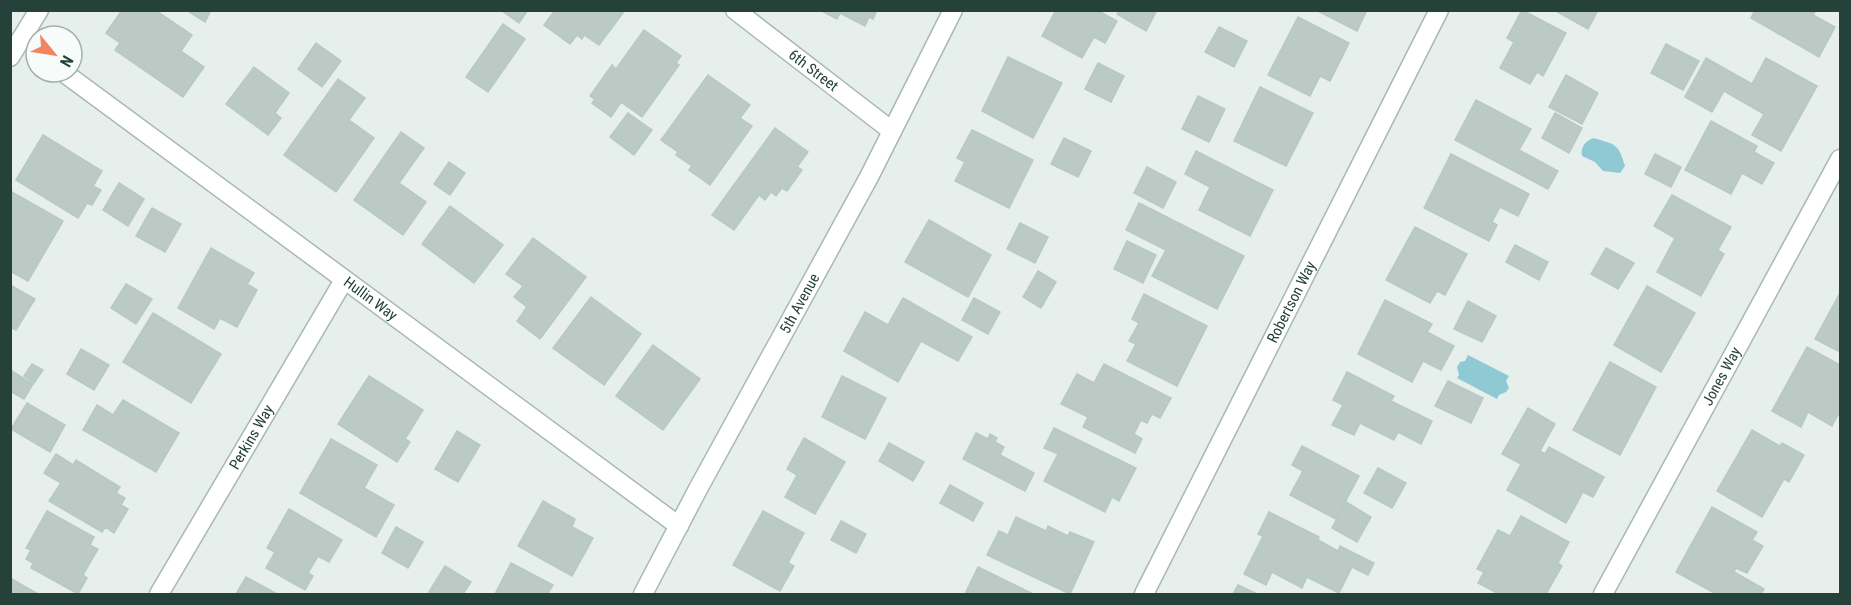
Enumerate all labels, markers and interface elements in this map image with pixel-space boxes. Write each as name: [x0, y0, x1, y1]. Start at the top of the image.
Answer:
north arrow: [24, 24, 84, 84]
street label: 6th Street: [785, 46, 842, 95]
text: N: [56, 52, 77, 70]
street label: Robertson Way: [1263, 258, 1320, 346]
street label: 5th Avenue: [776, 270, 823, 337]
street label: Hullin Way: [340, 273, 401, 324]
street label: Jones Way: [1698, 344, 1745, 409]
street label: Perkins Way: [225, 402, 277, 473]

